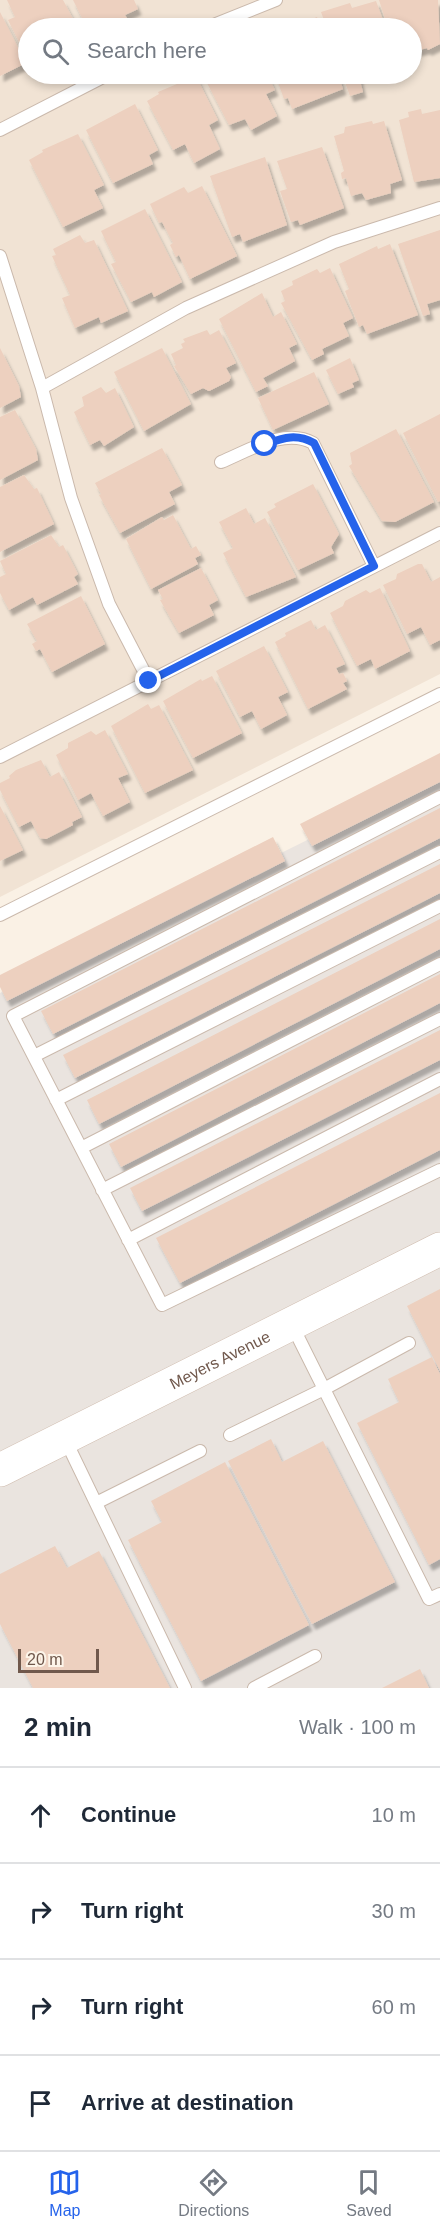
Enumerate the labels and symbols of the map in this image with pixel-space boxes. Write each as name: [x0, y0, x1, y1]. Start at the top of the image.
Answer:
route start: [251, 430, 277, 456]
route end: [135, 667, 161, 693]
street label: Meyers Avenue: [167, 1328, 273, 1392]
scale bar: [18, 1646, 99, 1674]

